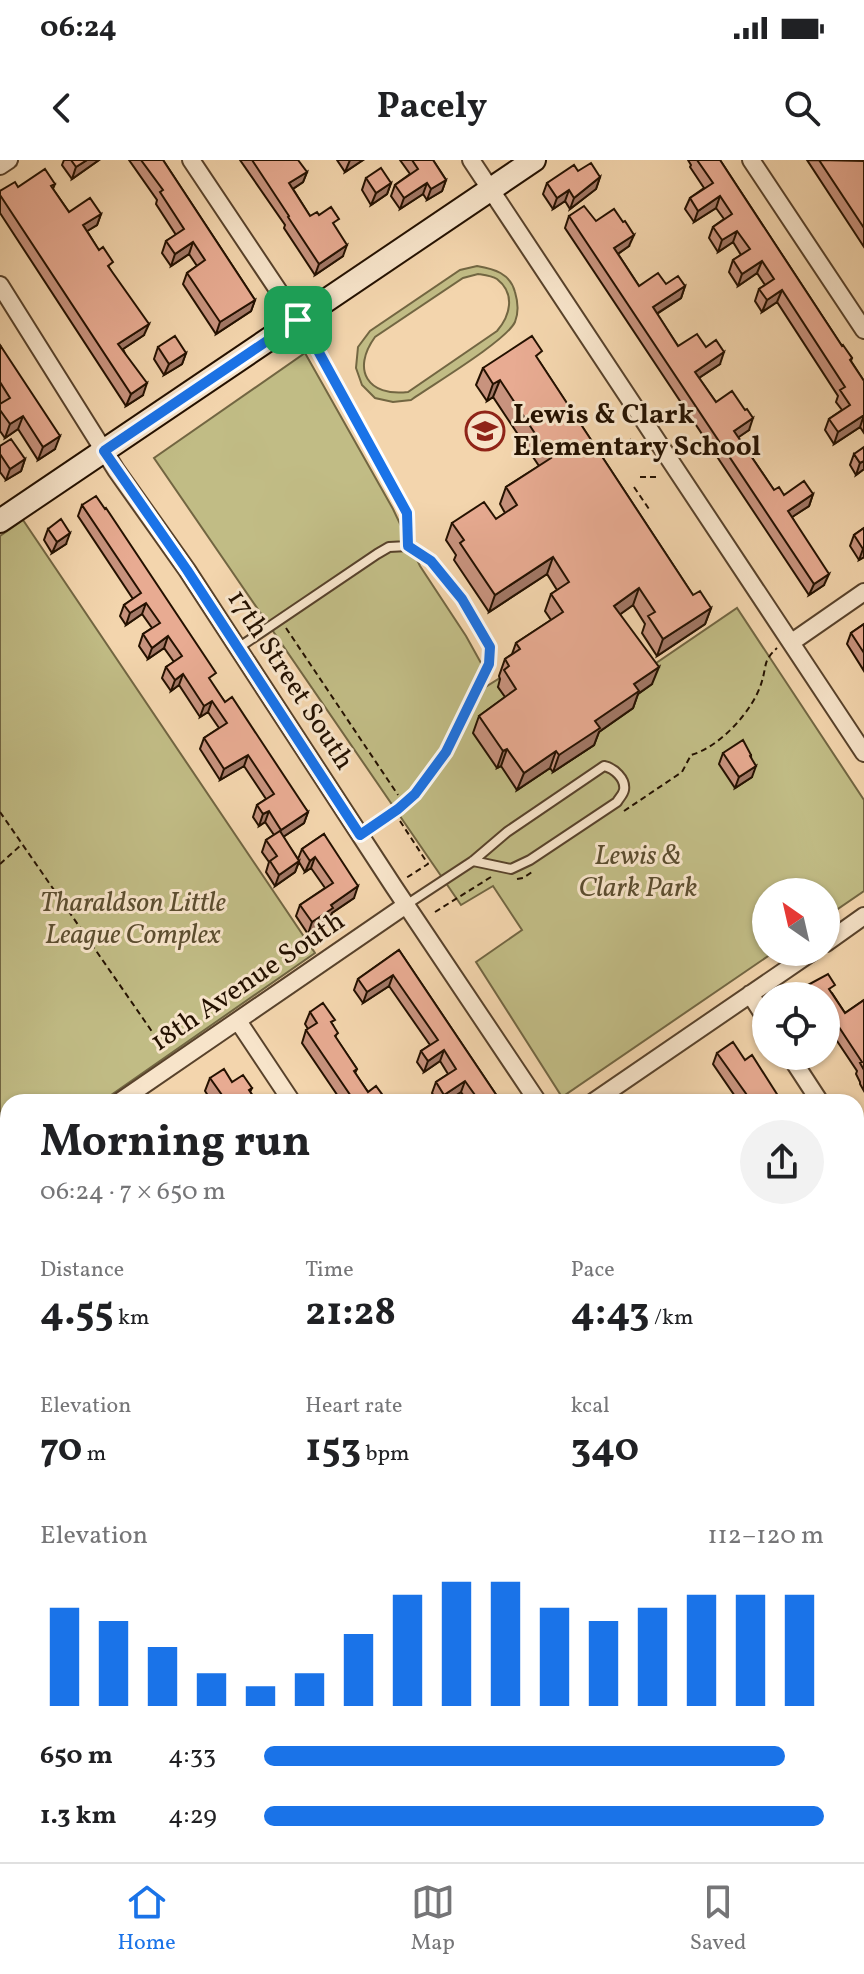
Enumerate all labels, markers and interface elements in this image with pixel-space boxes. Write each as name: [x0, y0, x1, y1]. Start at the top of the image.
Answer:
text: 06:24: [40, 7, 117, 49]
text: Pacely: [377, 83, 487, 133]
icon: back: [40, 86, 84, 130]
icon: search: [780, 86, 824, 130]
pin: [264, 286, 332, 354]
icon: arrive: [276, 298, 320, 342]
place label: Lewis & Clark Elementary School: [513, 396, 761, 467]
school or university icon: Lewis & Clark Elementary School: [464, 410, 506, 452]
street label: 17th Street South: [217, 582, 363, 778]
park label: Lewis & Clark Park: [578, 837, 698, 908]
north arrow: [752, 878, 840, 966]
map controls: [752, 878, 840, 1070]
park label: Tharaldson Little League Complex: [40, 884, 226, 955]
street label: 18th Avenue South: [143, 902, 353, 1062]
button: locate: [752, 982, 840, 1070]
text: Morning run: [40, 1113, 311, 1174]
button: share: [740, 1120, 824, 1204]
text: 06:24 · 7 × 650 m: [40, 1174, 226, 1210]
text: Distance: [40, 1255, 124, 1286]
text: Time: [305, 1255, 354, 1286]
text: Pace: [571, 1255, 615, 1286]
text: 4.55: [40, 1286, 114, 1342]
text: 21:28: [305, 1286, 396, 1342]
text: 4:43: [571, 1286, 650, 1342]
text: km: [114, 1303, 150, 1334]
text: /km: [650, 1303, 693, 1334]
text: Elevation: [40, 1391, 131, 1422]
text: Heart rate: [305, 1391, 402, 1422]
text: kcal: [571, 1391, 610, 1422]
text: 70: [40, 1422, 82, 1478]
text: 153: [305, 1422, 361, 1478]
text: 340: [571, 1422, 639, 1478]
text: m: [82, 1439, 106, 1470]
text: bpm: [361, 1439, 410, 1470]
text: Elevation: [40, 1518, 148, 1554]
text: 112–120 m: [708, 1518, 824, 1554]
text: 650 m: [40, 1738, 113, 1774]
text: 4:33: [168, 1738, 216, 1774]
text: 1.3 km: [40, 1798, 117, 1834]
text: 4:29: [168, 1798, 217, 1834]
tab: Home: [118, 1880, 176, 1959]
tab: Map: [411, 1880, 455, 1959]
tab: Saved: [690, 1880, 746, 1959]

